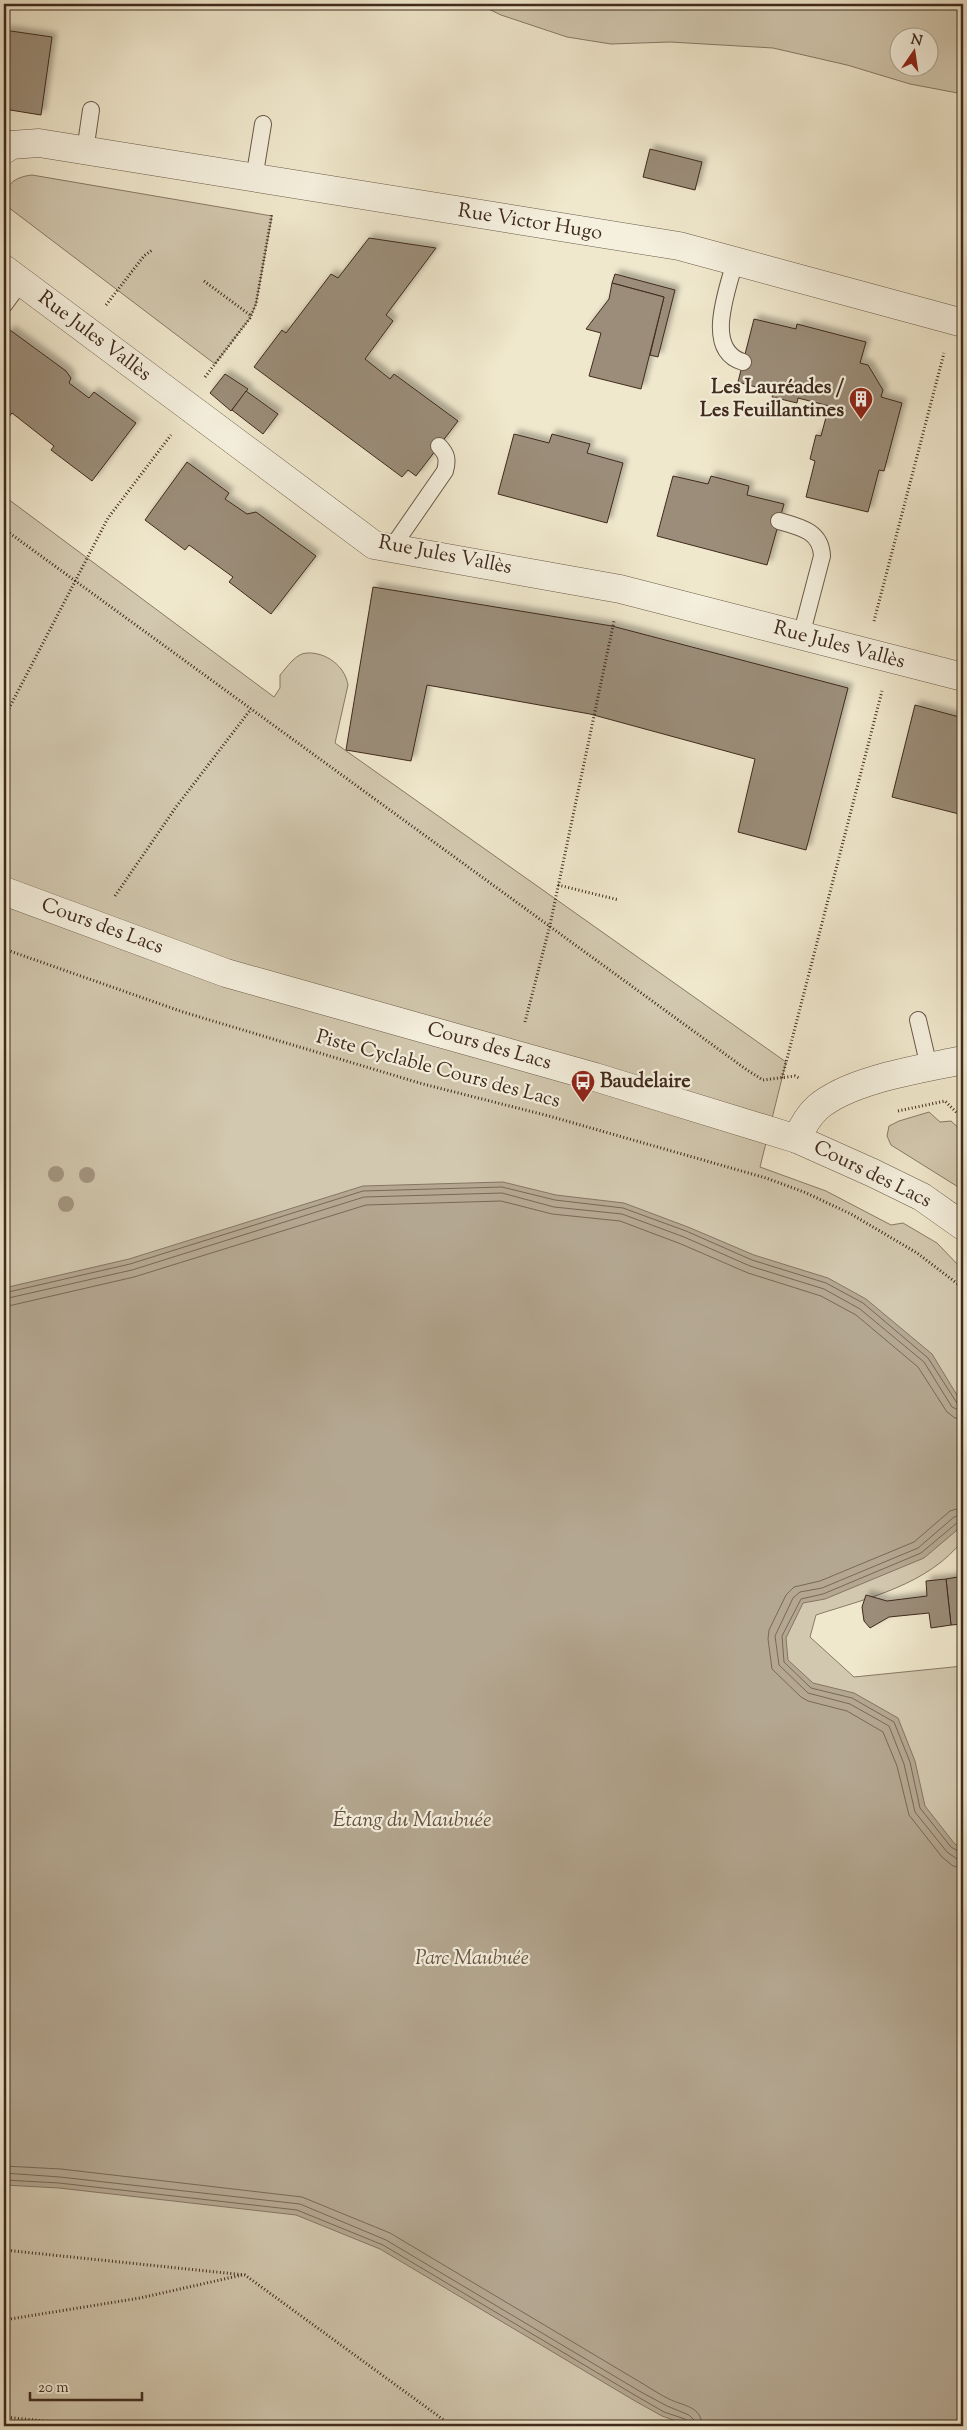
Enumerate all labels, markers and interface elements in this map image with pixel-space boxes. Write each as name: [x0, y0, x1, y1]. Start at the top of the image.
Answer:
north arrow: [890, 28, 940, 78]
text: N: [909, 30, 924, 52]
street label: Rue Victor Hugo: [456, 197, 604, 249]
street label: Rue Jules Vallès: [31, 285, 157, 389]
place label: Les Lauréades / Les Feuillantines: [700, 374, 845, 426]
building icon: Les Lauréades / Les Feuillantines: [848, 386, 874, 420]
street label: Rue Jules Vallès: [376, 529, 514, 583]
street label: Rue Jules Vallès: [770, 614, 908, 678]
street label: Cours des Lacs: [37, 891, 167, 963]
street label: Cours des Lacs: [423, 1015, 555, 1079]
street label: Piste Cyclable Cours des Lacs: [313, 1023, 563, 1117]
place label: Baudelaire: [600, 1068, 691, 1097]
bus stop icon: Baudelaire: [570, 1069, 596, 1103]
street label: Cours des Lacs: [808, 1134, 936, 1216]
water label: Étang du Maubuée: [333, 1806, 491, 1836]
park label: Parc Maubuée: [415, 1945, 529, 1974]
scale bar: [30, 2370, 142, 2402]
text: 20 m: [38, 2378, 69, 2399]

